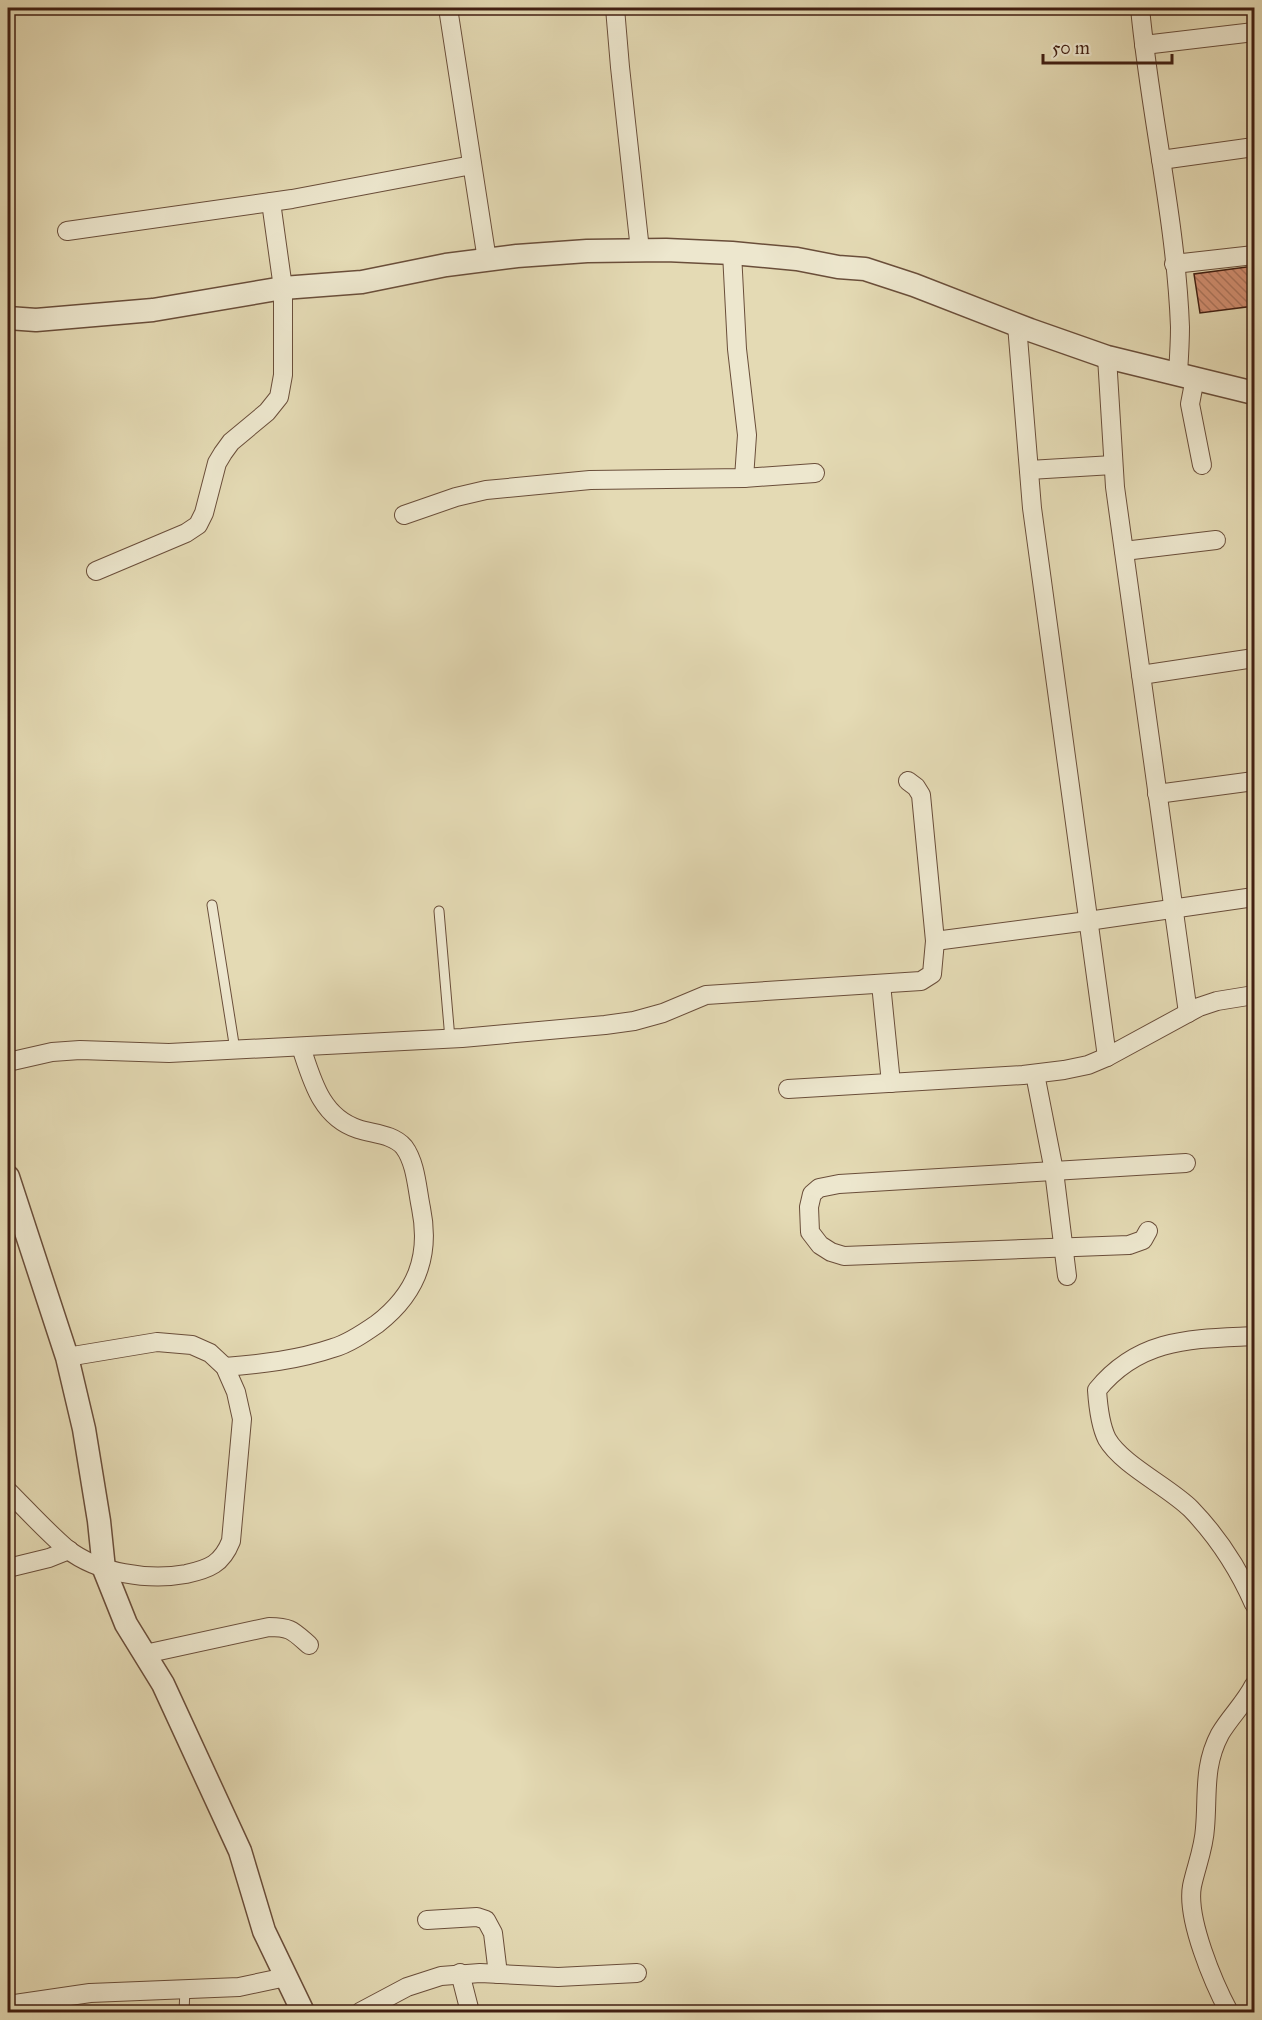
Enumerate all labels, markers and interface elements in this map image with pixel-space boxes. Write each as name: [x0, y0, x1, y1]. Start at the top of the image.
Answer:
scale bar: [1043, 27, 1172, 65]
text: 50 m: [1052, 37, 1090, 59]

